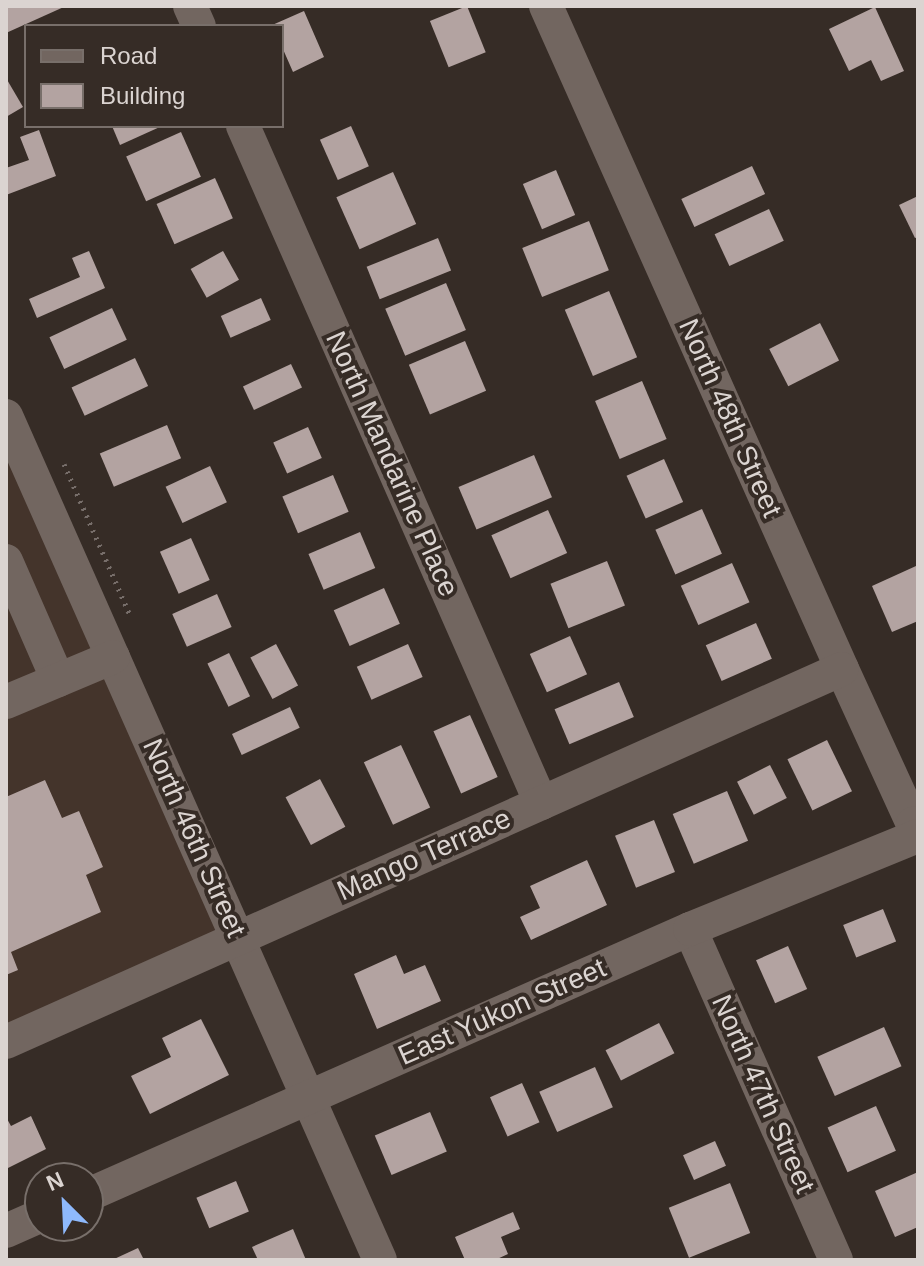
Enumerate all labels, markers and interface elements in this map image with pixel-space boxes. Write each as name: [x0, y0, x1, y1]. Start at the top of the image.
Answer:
legend: [24, 24, 284, 128]
text: Road: [100, 42, 157, 69]
text: Building: [100, 82, 185, 109]
street label: North 48th Street: [671, 314, 789, 522]
street label: North Mandarine Place: [318, 326, 466, 602]
street label: North 46th Street: [135, 734, 253, 942]
street label: Mango Terrace: [332, 802, 516, 908]
street label: East Yukon Street: [393, 951, 611, 1073]
street label: North 47th Street: [704, 990, 822, 1198]
north arrow: [24, 1162, 104, 1242]
text: N: [42, 1167, 67, 1196]

